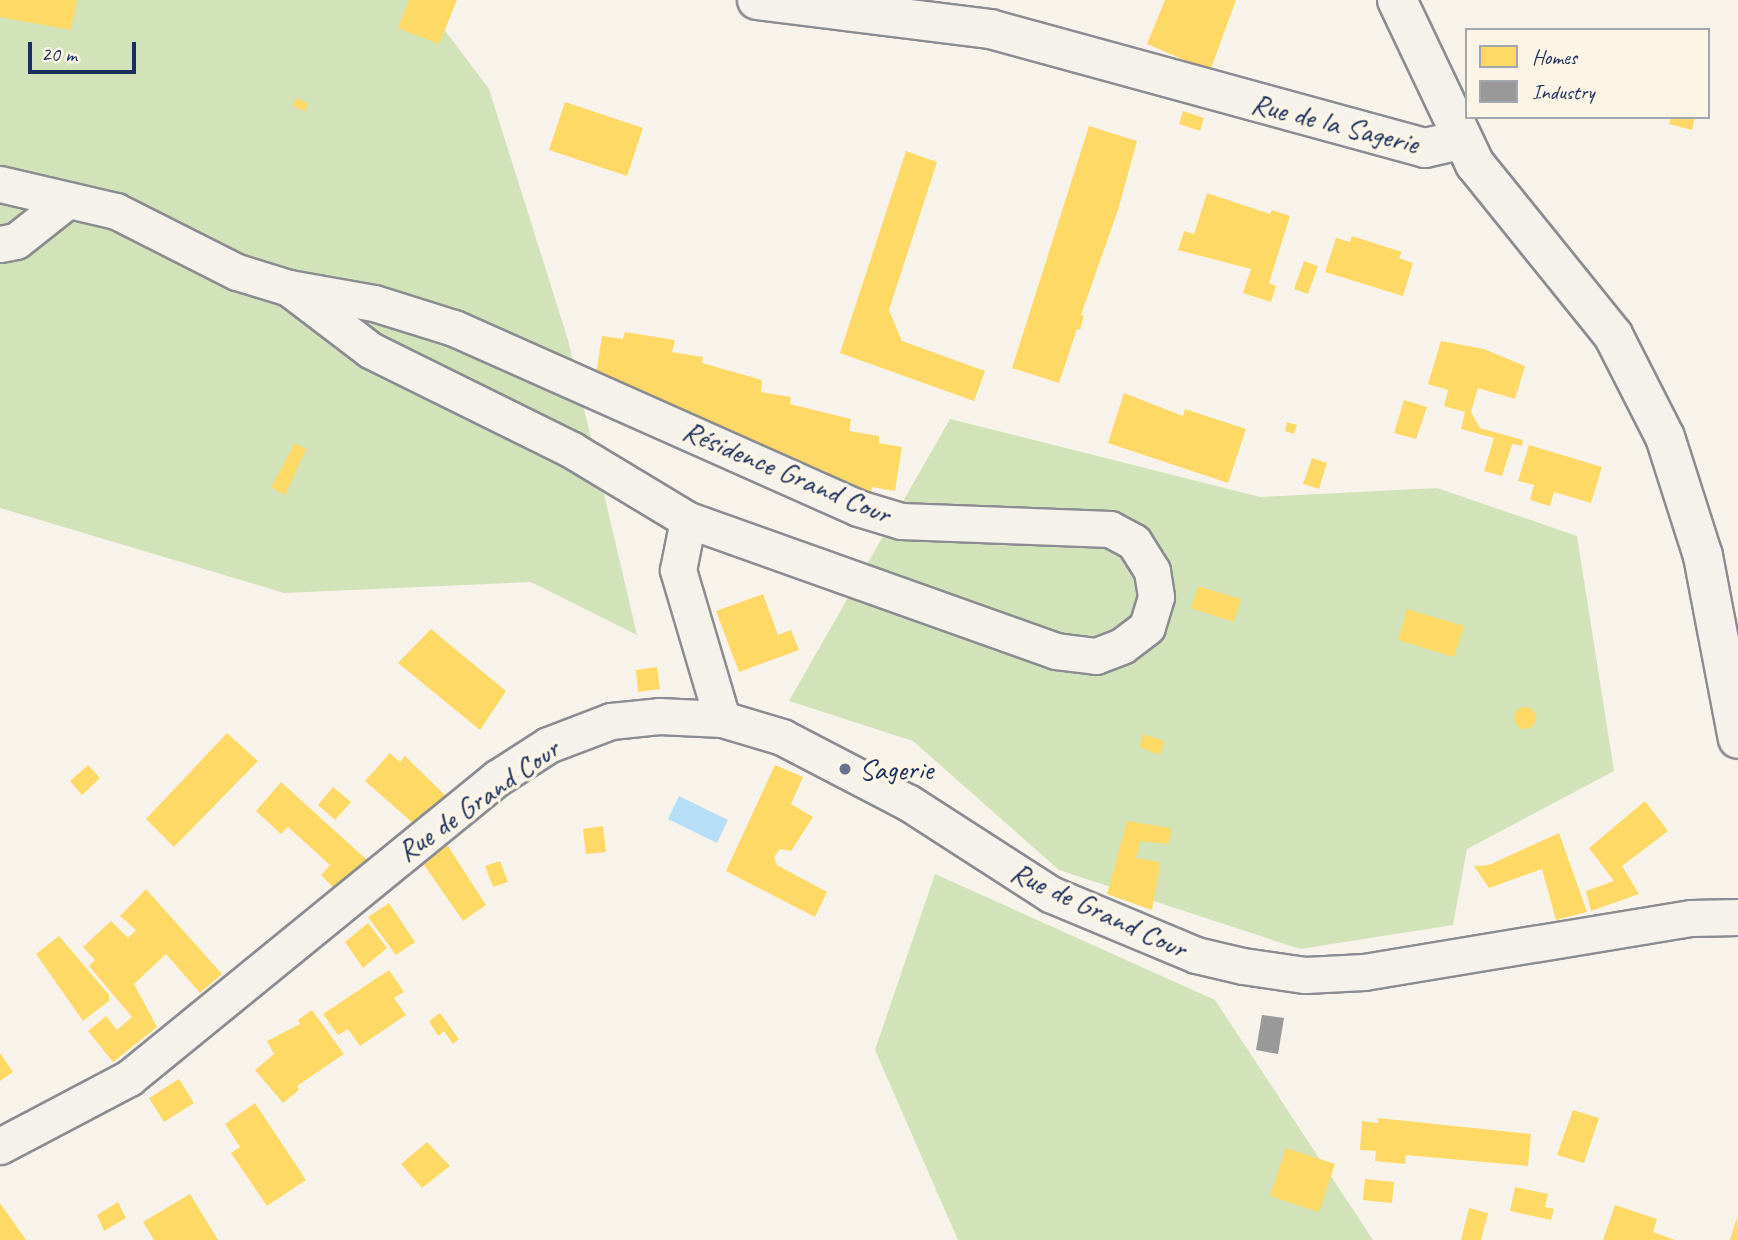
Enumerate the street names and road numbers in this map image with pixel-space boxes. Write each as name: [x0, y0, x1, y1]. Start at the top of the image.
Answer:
street label: Rue de la Sagerie: [1247, 85, 1423, 161]
street label: Résidence Grand Cour: [678, 412, 896, 532]
street label: Rue de Grand Cour: [390, 731, 566, 869]
street label: Rue de Grand Cour: [1005, 854, 1193, 966]

